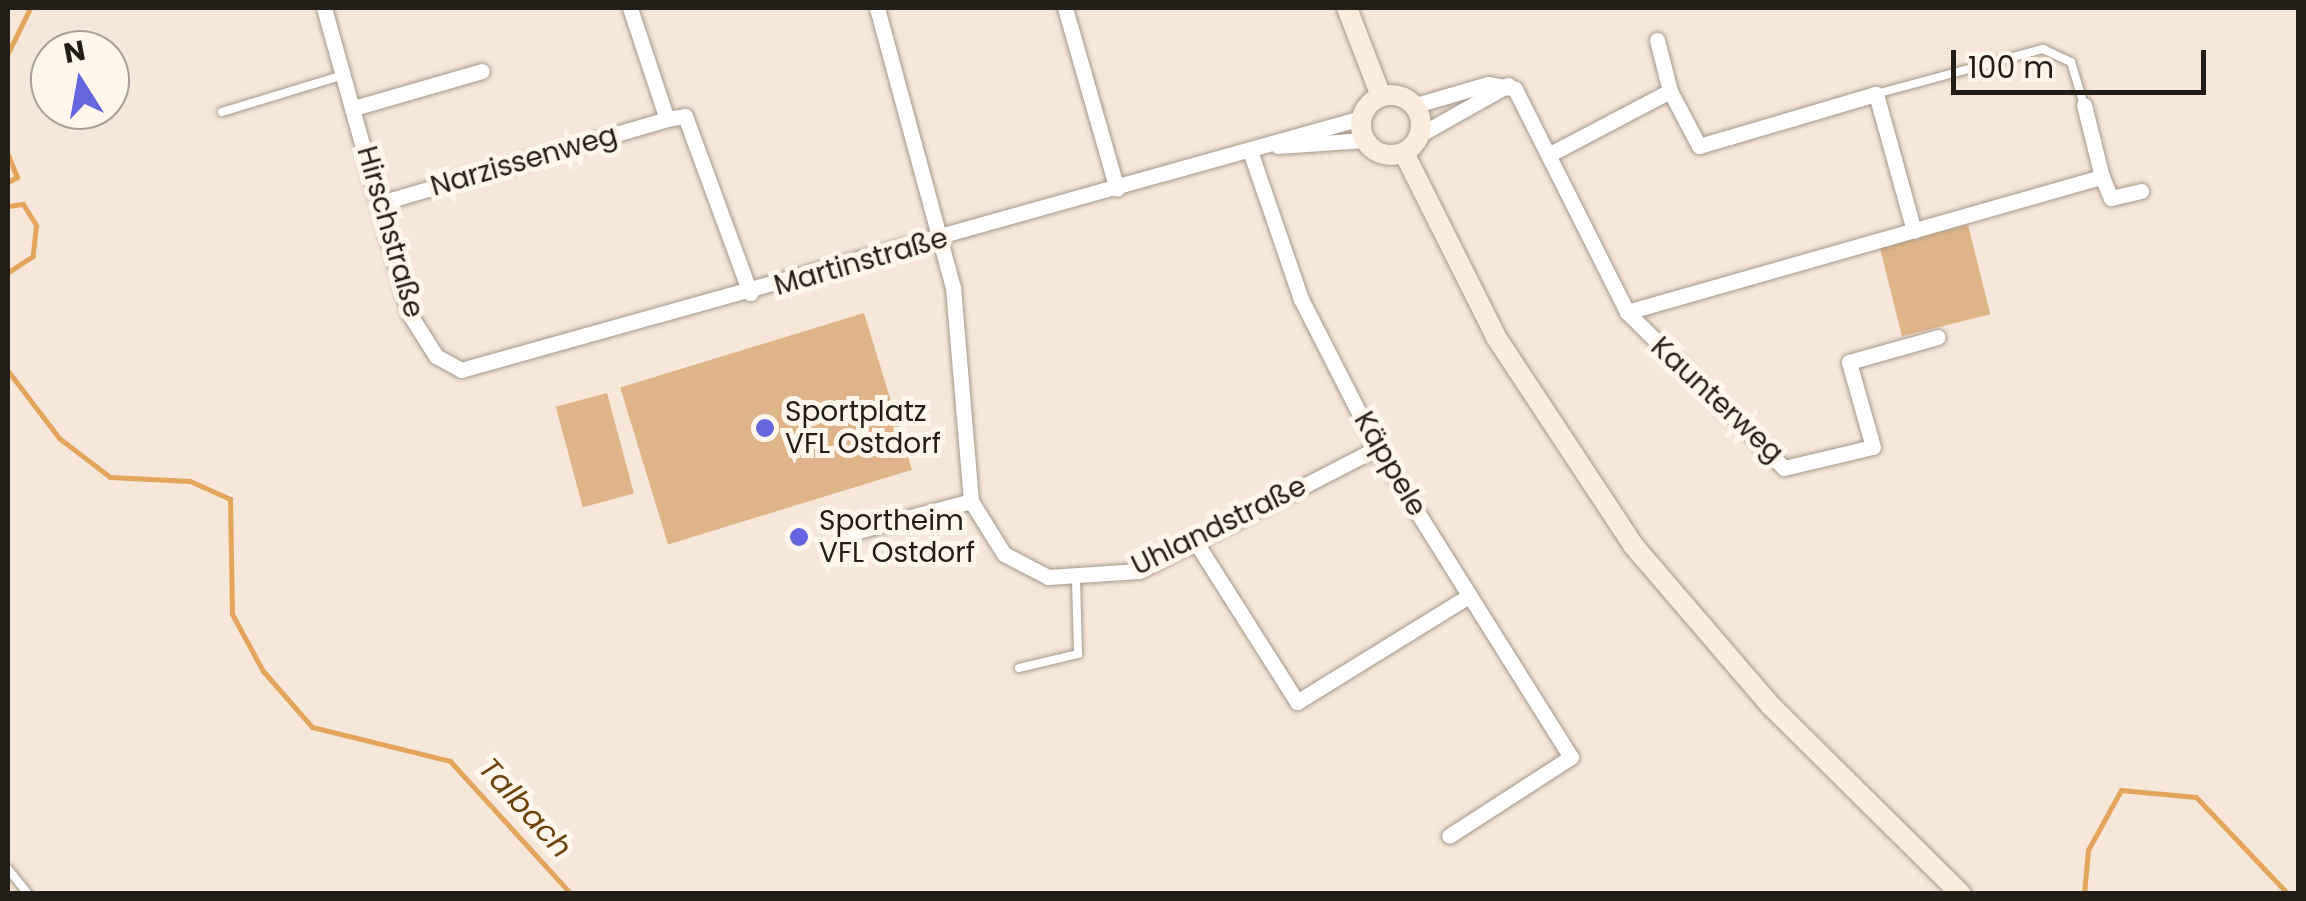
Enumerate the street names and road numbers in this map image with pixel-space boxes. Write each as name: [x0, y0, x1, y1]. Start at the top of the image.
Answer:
street label: Narzissenweg: [427, 118, 621, 204]
street label: Hirschstraße: [349, 142, 431, 322]
street label: Martinstraße: [770, 221, 952, 303]
street label: Kaunterweg: [1644, 330, 1790, 470]
street label: Käppele: [1347, 406, 1433, 522]
street label: Uhlandstraße: [1126, 469, 1312, 583]

